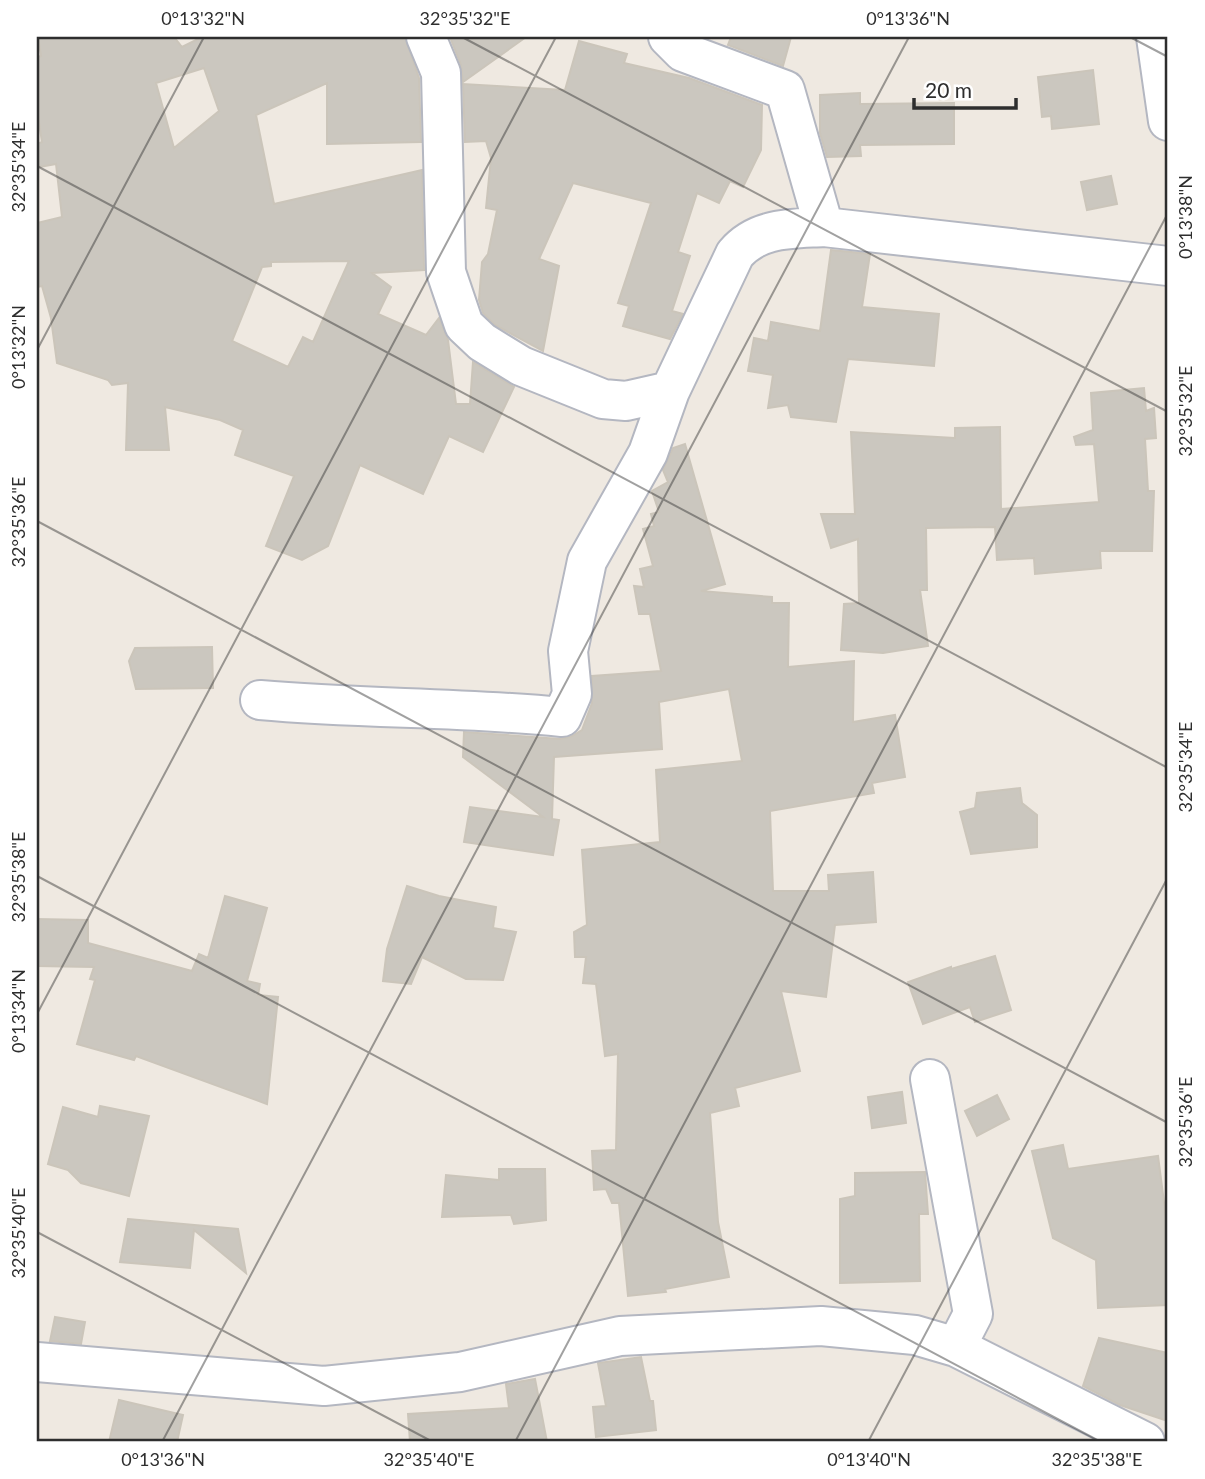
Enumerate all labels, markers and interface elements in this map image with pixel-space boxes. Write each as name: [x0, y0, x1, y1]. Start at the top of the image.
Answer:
text: 0°13'32"N: [161, 7, 245, 29]
text: 32°35'32"E: [420, 7, 510, 29]
text: 0°13'36"N: [866, 7, 950, 29]
scale bar: [914, 66, 1016, 110]
text: 20 m: [925, 77, 972, 102]
text: 32°35'34"E: [7, 122, 29, 212]
text: 0°13'38"N: [1174, 175, 1196, 259]
text: 0°13'32"N: [7, 305, 29, 389]
text: 32°35'32"E: [1174, 366, 1196, 456]
text: 32°35'36"E: [7, 477, 29, 567]
text: 32°35'34"E: [1174, 722, 1196, 812]
text: 32°35'38"E: [7, 832, 29, 922]
text: 0°13'34"N: [7, 969, 29, 1053]
text: 32°35'36"E: [1174, 1077, 1196, 1167]
text: 32°35'40"E: [7, 1188, 29, 1278]
text: 0°13'36"N: [121, 1448, 205, 1470]
text: 32°35'40"E: [384, 1448, 474, 1470]
text: 0°13'40"N: [827, 1448, 911, 1470]
text: 32°35'38"E: [1052, 1448, 1142, 1470]

